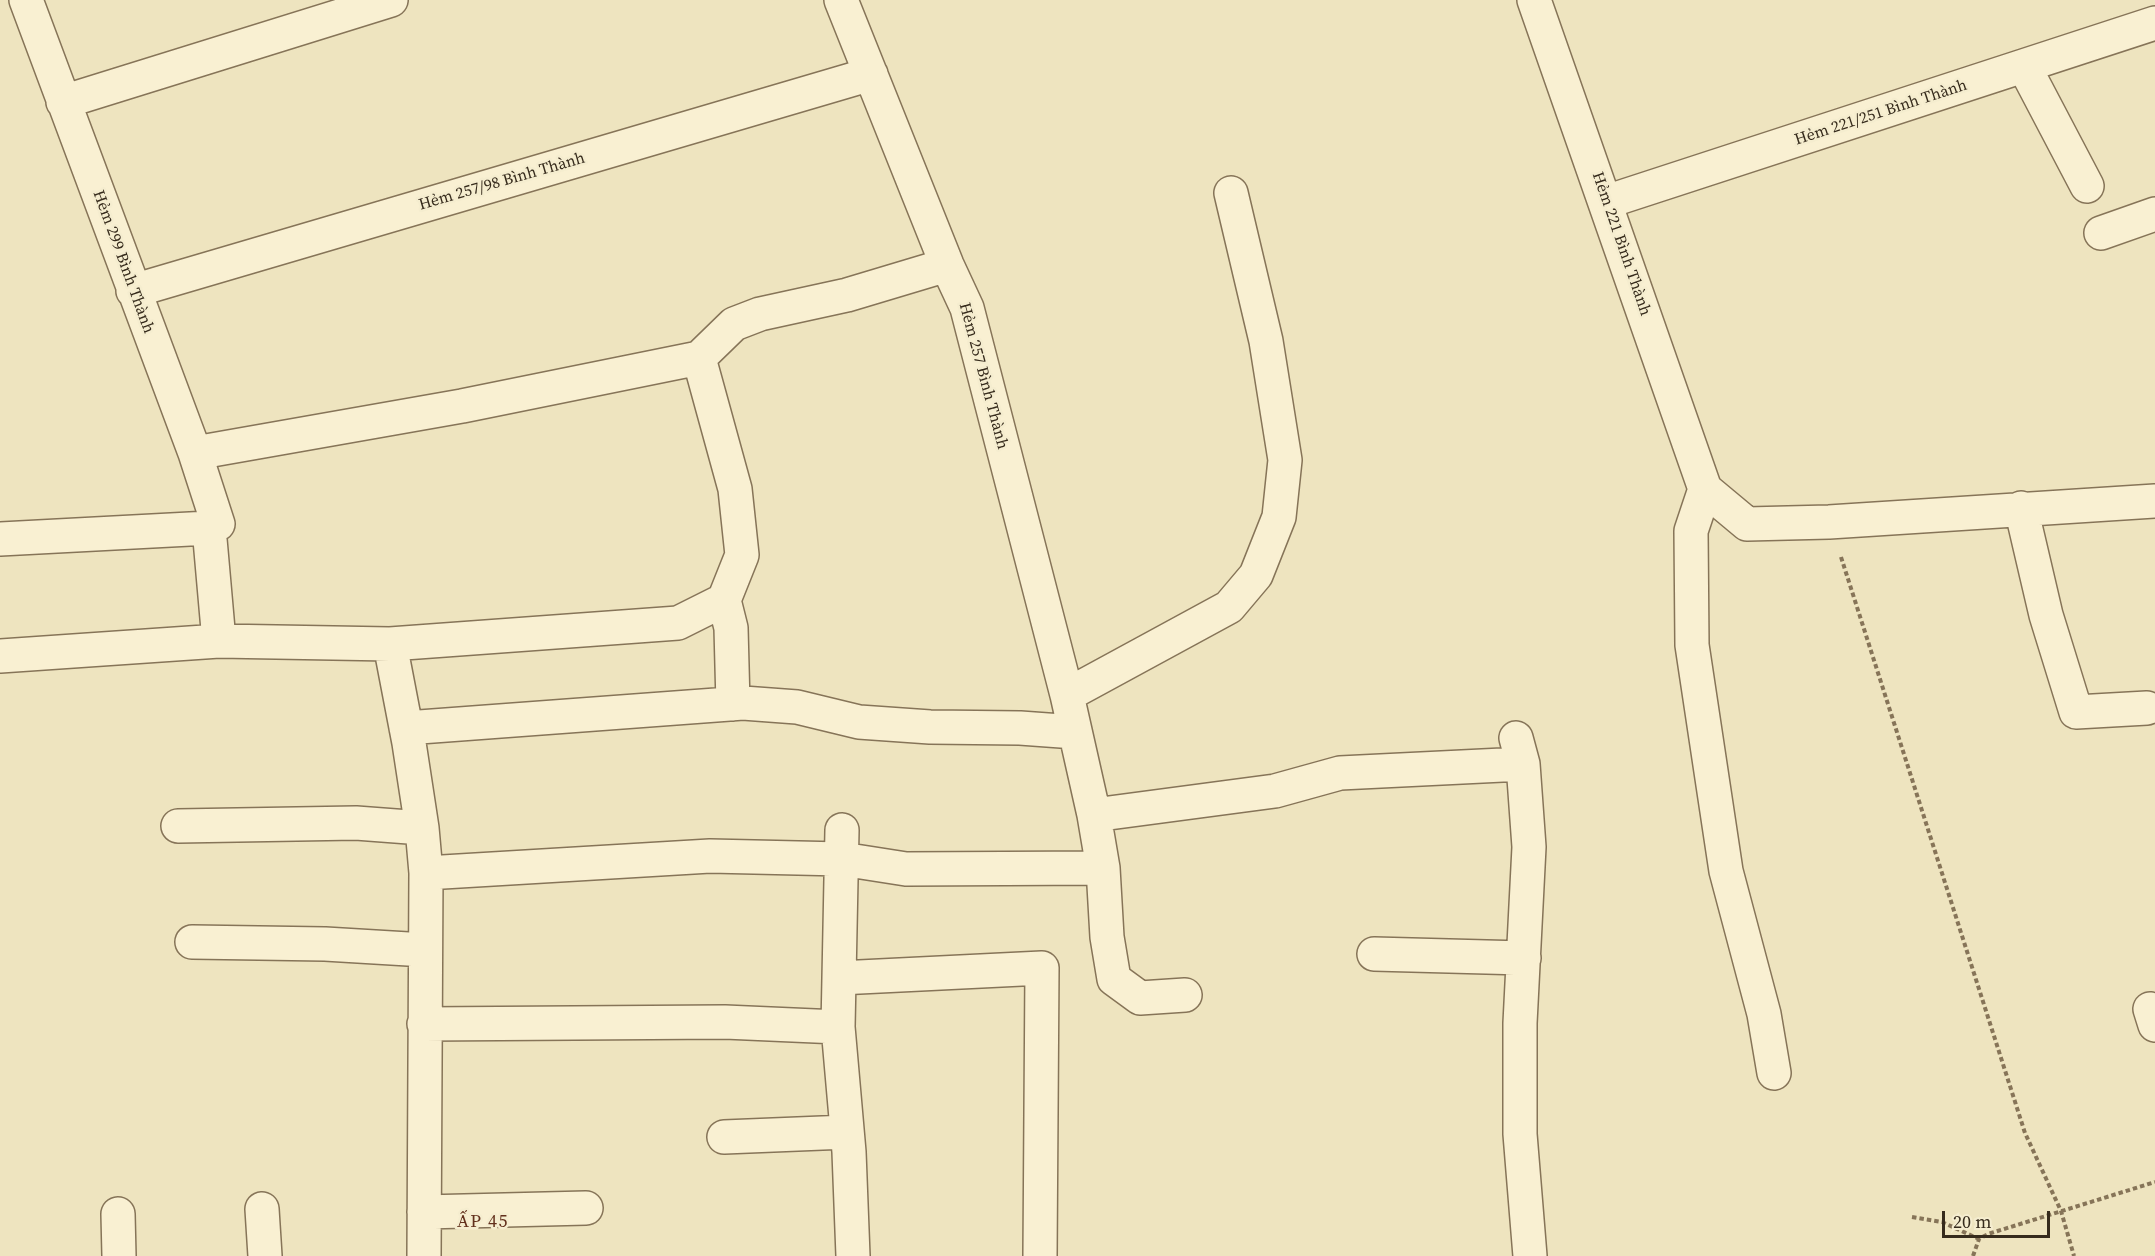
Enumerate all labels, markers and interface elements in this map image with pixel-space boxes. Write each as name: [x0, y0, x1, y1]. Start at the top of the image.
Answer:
street label: Hẻm 221/251 Bình Thành: [1792, 76, 1970, 150]
street label: Hẻm 257/98 Bình Thành: [417, 149, 587, 215]
street label: Hẻm 221 Bình Thành: [1587, 170, 1655, 318]
street label: Hẻm 299 Bình Thành: [88, 188, 158, 336]
street label: Hẻm 257 Bình Thành: [954, 301, 1012, 451]
scale bar: [1945, 1199, 2053, 1237]
text: 20 m: [1953, 1209, 1991, 1234]
district label: ẤP 45: [457, 1211, 509, 1233]

